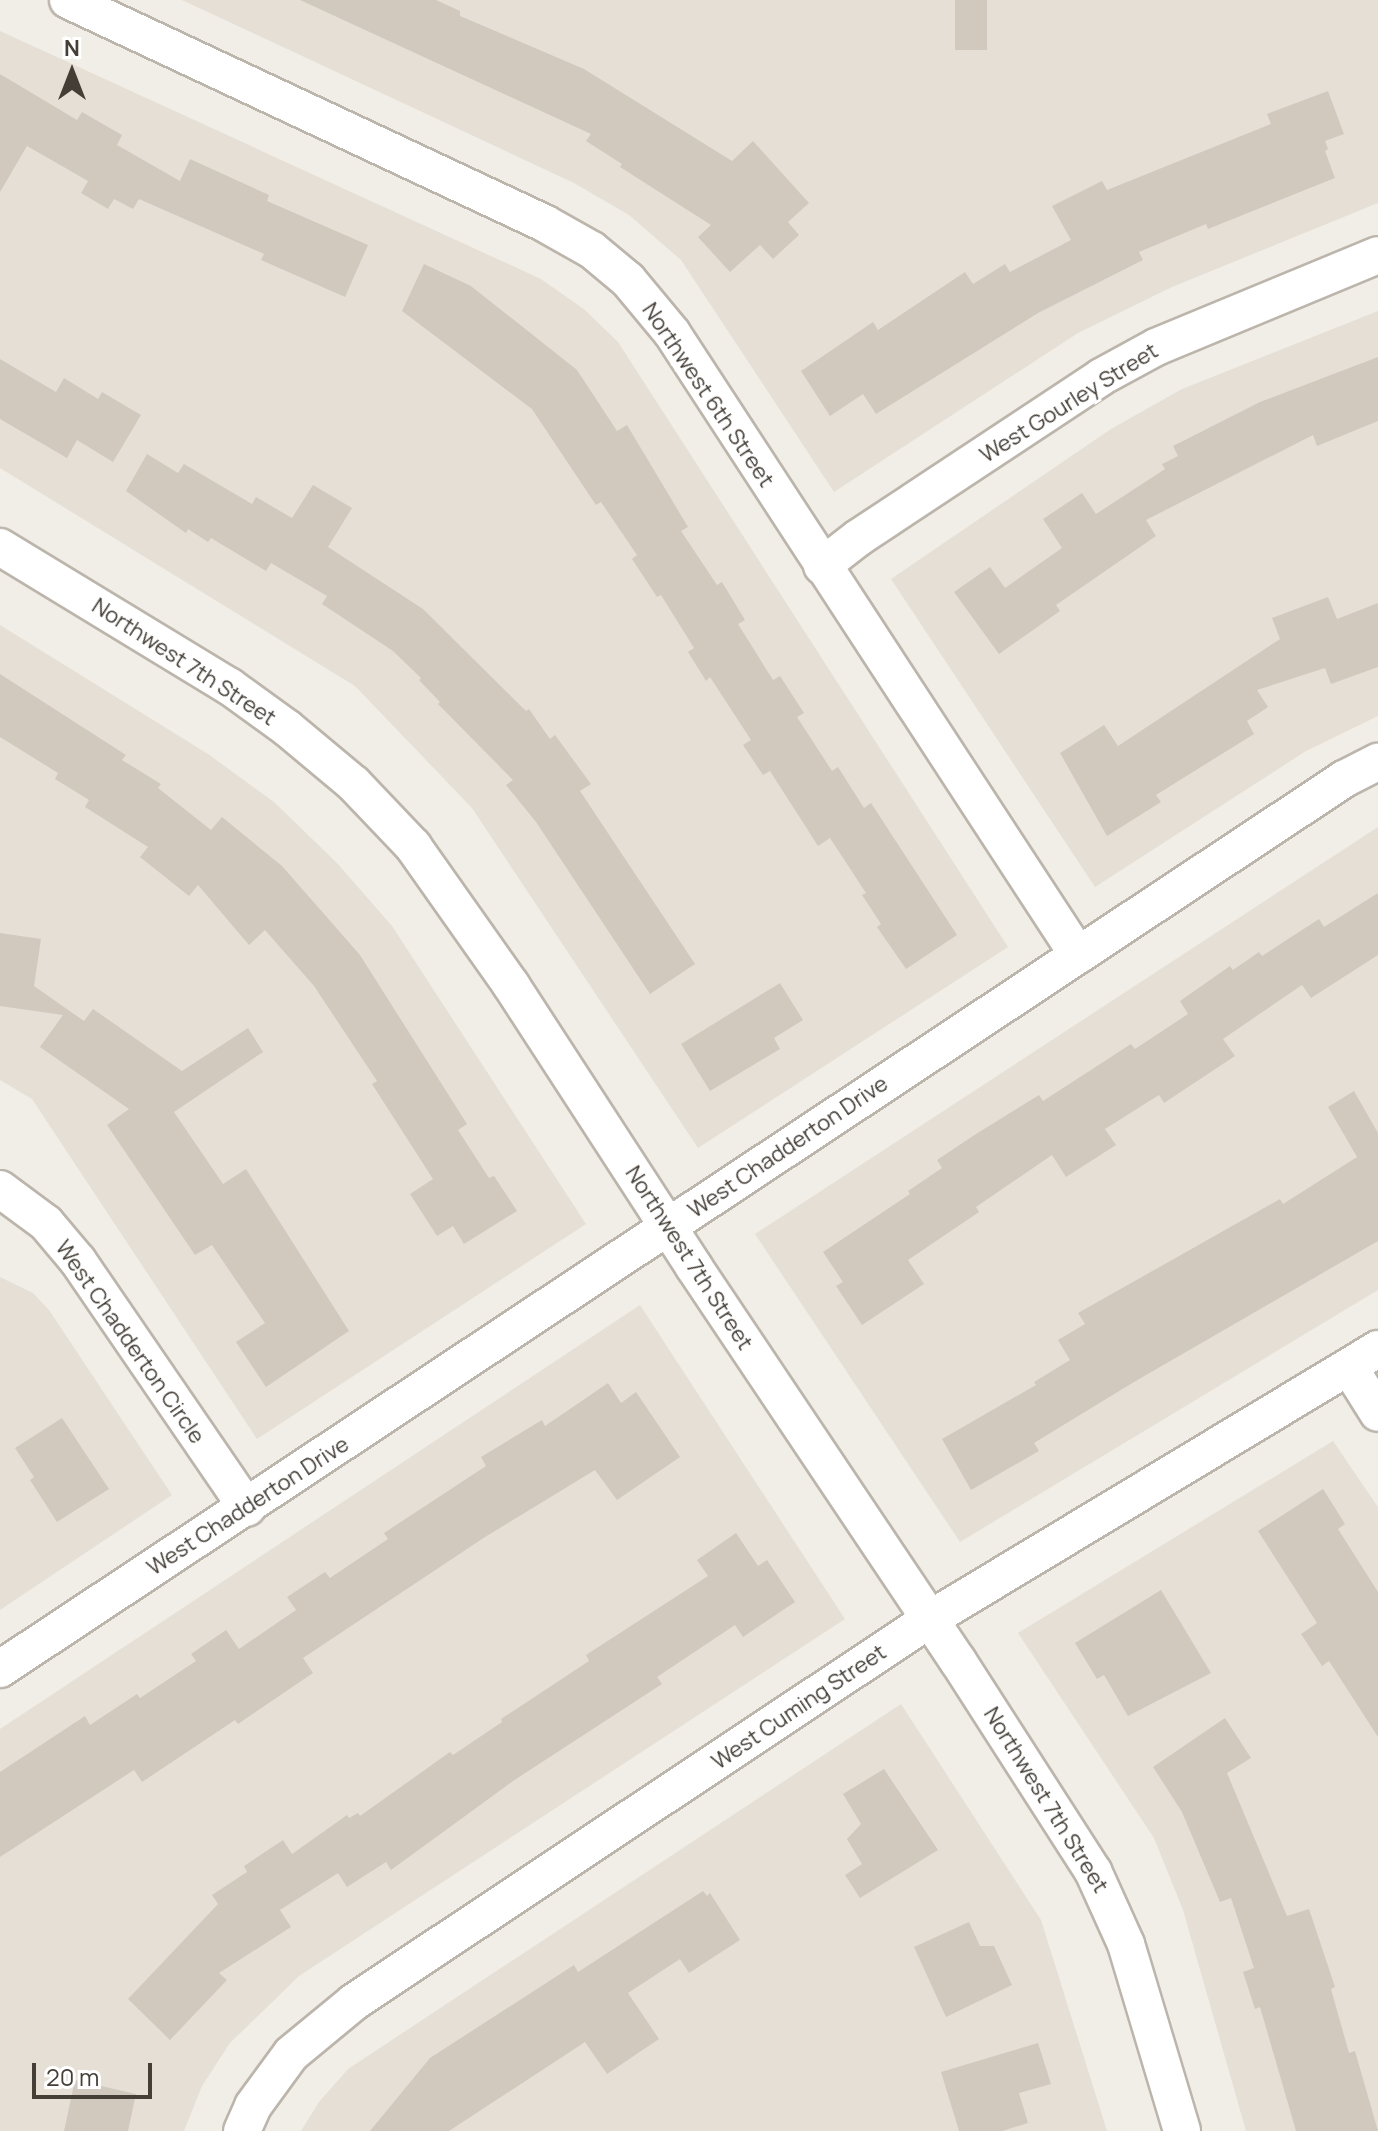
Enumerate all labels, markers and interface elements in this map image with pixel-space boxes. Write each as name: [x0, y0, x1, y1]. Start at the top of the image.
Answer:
north arrow: [32, 32, 112, 112]
text: N: [64, 33, 80, 63]
street label: Northwest 6th Street: [637, 298, 779, 492]
street label: West Gourley Street: [975, 338, 1163, 468]
street label: Northwest 7th Street: [87, 593, 281, 731]
street label: West Chadderton Drive: [683, 1070, 893, 1224]
street label: Northwest 7th Street: [620, 1161, 758, 1355]
street label: West Chadderton Circle: [50, 1235, 210, 1449]
street label: West Chadderton Drive: [142, 1431, 354, 1581]
street label: West Cuming Street: [707, 1639, 891, 1775]
street label: Northwest 7th Street: [978, 1702, 1114, 1898]
scale bar: [36, 2047, 156, 2097]
text: 20 m: [46, 2060, 99, 2093]

